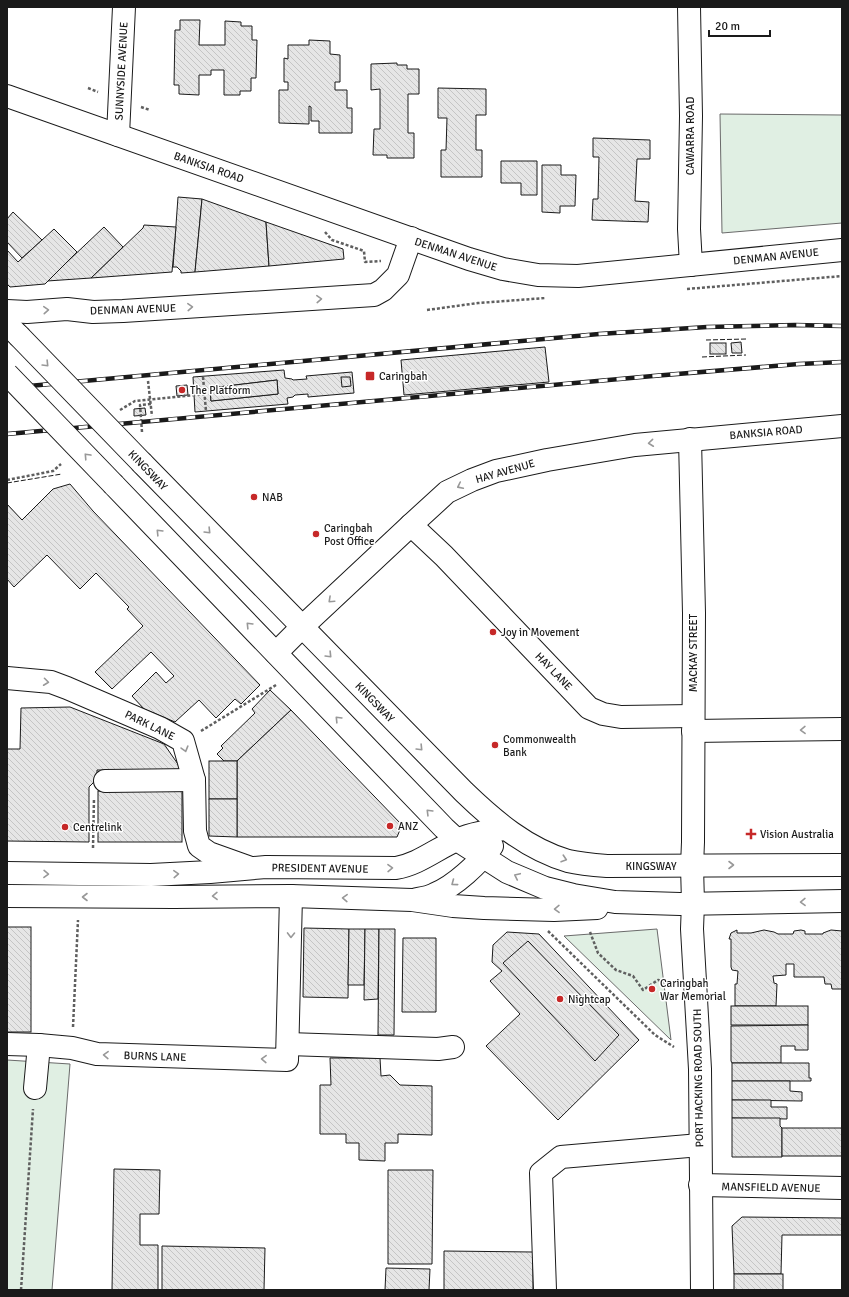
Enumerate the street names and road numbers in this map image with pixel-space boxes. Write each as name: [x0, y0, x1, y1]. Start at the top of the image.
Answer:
street label: SUNNYSIDE AVENUE: [112, 21, 131, 121]
street label: CAWARRA ROAD: [684, 97, 697, 175]
street label: BANKSIA ROAD: [172, 149, 246, 186]
street label: DENMAN AVENUE: [413, 235, 499, 274]
street label: DENMAN AVENUE: [733, 246, 820, 267]
street label: DENMAN AVENUE: [90, 302, 176, 317]
street label: BANKSIA ROAD: [729, 423, 803, 442]
street label: KINGSWAY: [125, 448, 170, 494]
street label: HAY AVENUE: [474, 457, 536, 486]
street label: MACKAY STREET: [687, 613, 700, 692]
street label: HAY LANE: [532, 650, 575, 693]
street label: KINGSWAY: [352, 680, 397, 726]
street label: PARK LANE: [123, 708, 177, 743]
street label: KINGSWAY: [626, 860, 677, 873]
street label: PRESIDENT AVENUE: [271, 861, 369, 876]
street label: PORT HACKING ROAD SOUTH: [691, 1009, 706, 1147]
street label: BURNS LANE: [123, 1049, 187, 1064]
street label: MANSFIELD AVENUE: [721, 1180, 821, 1195]

